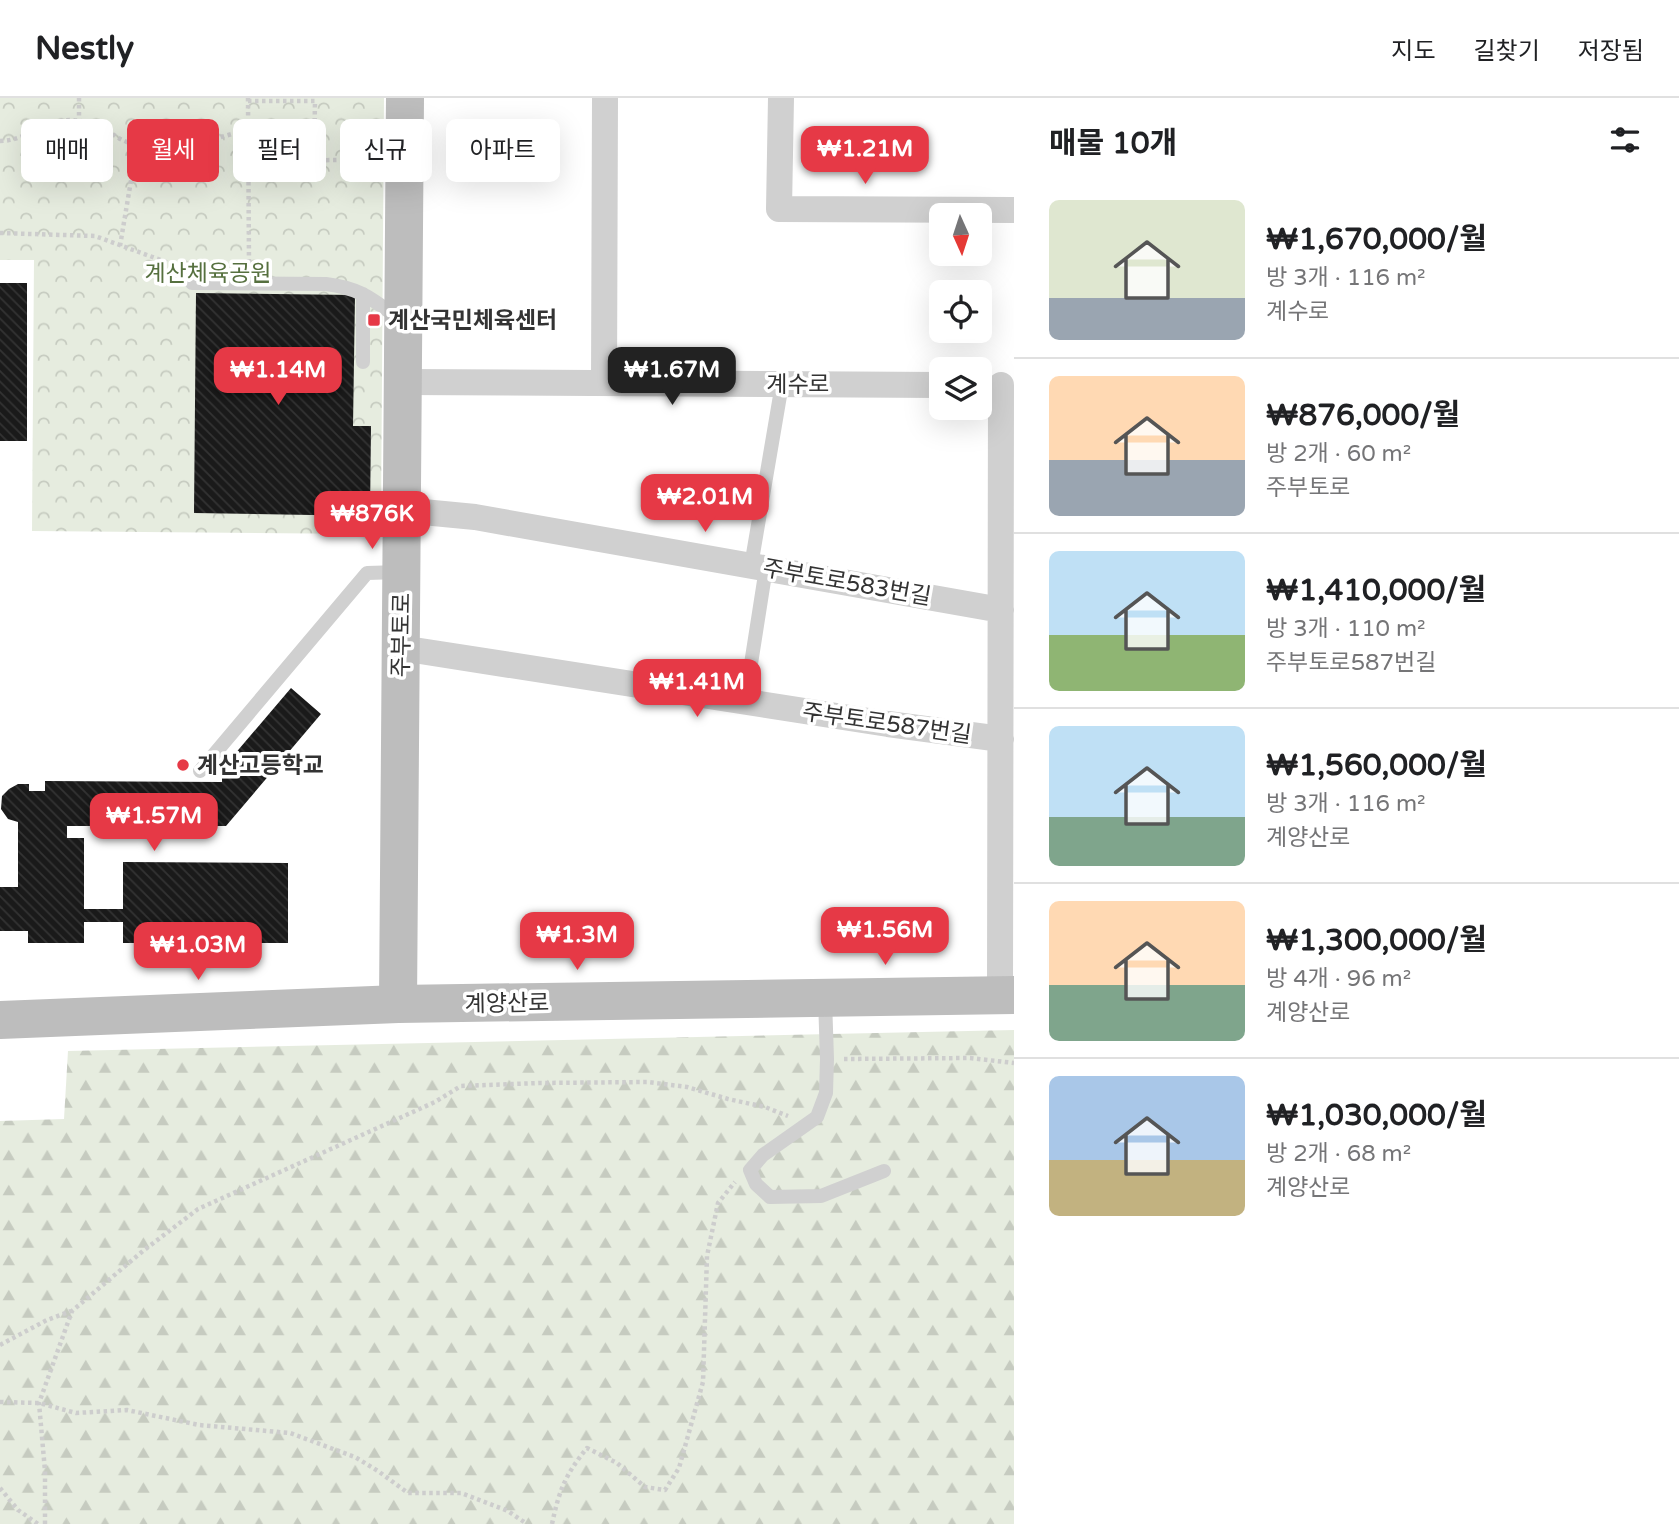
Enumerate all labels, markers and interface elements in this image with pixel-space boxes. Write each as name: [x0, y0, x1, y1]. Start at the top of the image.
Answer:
text: Nestly: [35, 29, 134, 68]
text: 지도: [1391, 37, 1436, 66]
text: 길찾기: [1474, 37, 1540, 66]
text: 저장됨: [1578, 37, 1644, 66]
chip: 매매: [21, 119, 113, 182]
chip: 월세: [127, 119, 219, 182]
chip: 필터: [233, 119, 326, 182]
chip: 신규: [340, 119, 432, 182]
chip: 아파트: [446, 119, 560, 182]
icon: filters: [1606, 121, 1644, 159]
text: 매물 10개: [1049, 125, 1177, 162]
pin: ₩1.21M: [808, 126, 922, 186]
text: ₩1.21M: [817, 135, 913, 163]
north arrow: [929, 203, 992, 266]
map controls: [929, 203, 992, 420]
text: ₩1,670,000/월: [1266, 221, 1487, 258]
icon: home: [1105, 228, 1189, 312]
park label: 계산체육공원: [145, 260, 271, 288]
text: 방 3개 · 116 m²: [1266, 264, 1426, 292]
button: locate: [929, 280, 992, 343]
text: 계수로: [1266, 298, 1329, 326]
place label: 계산국민체육센터: [388, 307, 557, 335]
marker: 계산국민체육센터: [366, 312, 382, 328]
pin: ₩1.14M: [221, 348, 335, 407]
pin: ₩1.67M: [615, 348, 729, 407]
text: ₩1.14M: [230, 356, 326, 384]
text: ₩1.67M: [624, 356, 720, 384]
button: layers: [929, 357, 992, 420]
street label: 계수로: [766, 371, 830, 399]
text: ₩876,000/월: [1266, 397, 1460, 434]
icon: home: [1105, 404, 1189, 488]
text: 방 2개 · 60 m²: [1266, 440, 1411, 468]
pin: ₩2.01M: [648, 474, 762, 534]
text: 주부토로: [1266, 474, 1351, 502]
text: ₩2.01M: [657, 483, 753, 511]
pin: ₩876K: [323, 491, 421, 551]
text: ₩876K: [330, 500, 414, 528]
street label: 주부토로583번길: [761, 554, 933, 612]
text: ₩1,410,000/월: [1266, 572, 1486, 609]
icon: home: [1105, 579, 1189, 663]
street label: 주부토로: [387, 592, 417, 678]
text: 방 3개 · 110 m²: [1266, 615, 1426, 643]
text: 주부토로587번길: [1266, 649, 1436, 677]
pin: ₩1.41M: [640, 660, 754, 719]
text: ₩1.41M: [649, 668, 745, 696]
street label: 주부토로587번길: [801, 698, 973, 750]
text: ₩1,560,000/월: [1266, 747, 1487, 784]
place label: 계산고등학교: [197, 752, 324, 780]
icon: home: [1105, 754, 1189, 838]
marker: 계산고등학교: [175, 757, 191, 773]
text: 방 3개 · 116 m²: [1266, 790, 1426, 818]
pin: ₩1.57M: [97, 794, 211, 853]
text: ₩1.57M: [106, 802, 202, 830]
text: 계양산로: [1266, 824, 1351, 852]
pin: ₩1.56M: [828, 908, 942, 967]
pin: ₩1.3M: [528, 912, 626, 972]
text: ₩1.56M: [837, 916, 933, 944]
text: ₩1.3M: [536, 921, 618, 949]
pin: ₩1.03M: [141, 922, 255, 982]
text: ₩1,300,000/월: [1266, 922, 1487, 959]
icon: home: [1105, 929, 1189, 1013]
text: ₩1.03M: [150, 931, 246, 959]
text: 방 4개 · 96 m²: [1266, 965, 1411, 993]
street label: 계양산로: [464, 989, 550, 1019]
text: 계양산로: [1266, 999, 1351, 1027]
text: ₩1,030,000/월: [1266, 1097, 1487, 1134]
icon: home: [1105, 1104, 1189, 1188]
text: 방 2개 · 68 m²: [1266, 1140, 1411, 1168]
text: 계양산로: [1266, 1174, 1351, 1202]

